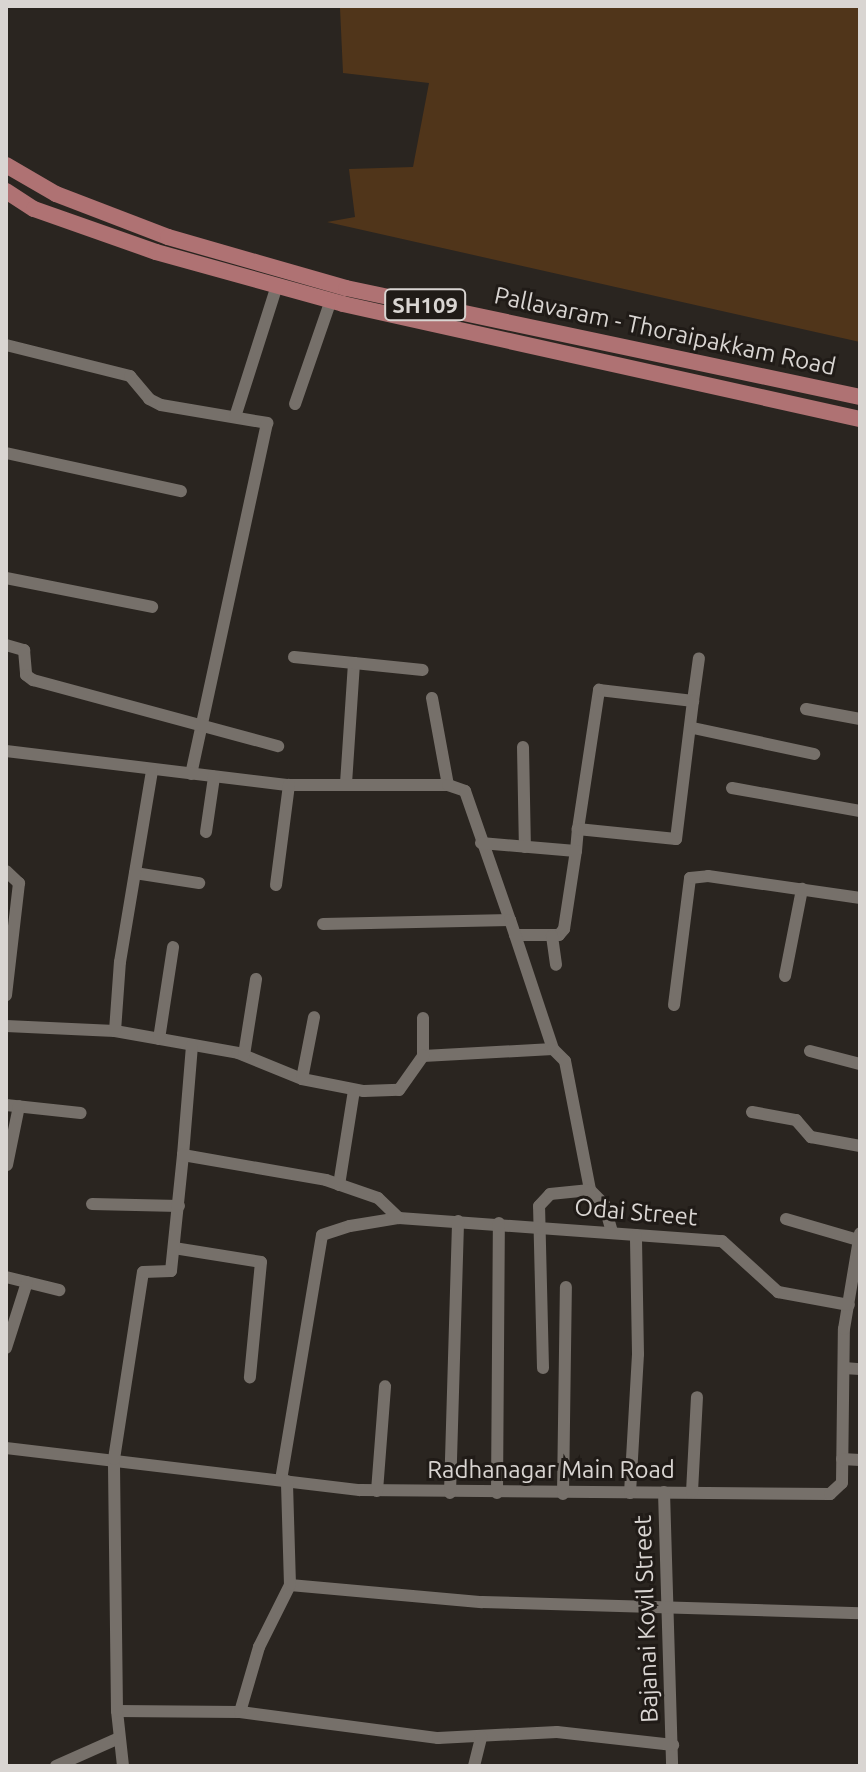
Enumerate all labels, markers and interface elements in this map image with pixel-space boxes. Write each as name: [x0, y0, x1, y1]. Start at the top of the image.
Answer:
street label: Pallavaram - Thoraipakkam Road: [492, 281, 838, 381]
road number: SH109: [383, 287, 467, 323]
street label: Odai Street: [573, 1192, 699, 1232]
street label: Radhanagar Main Road: [427, 1456, 675, 1484]
street label: Bajanai Kovil Street: [628, 1515, 664, 1723]

